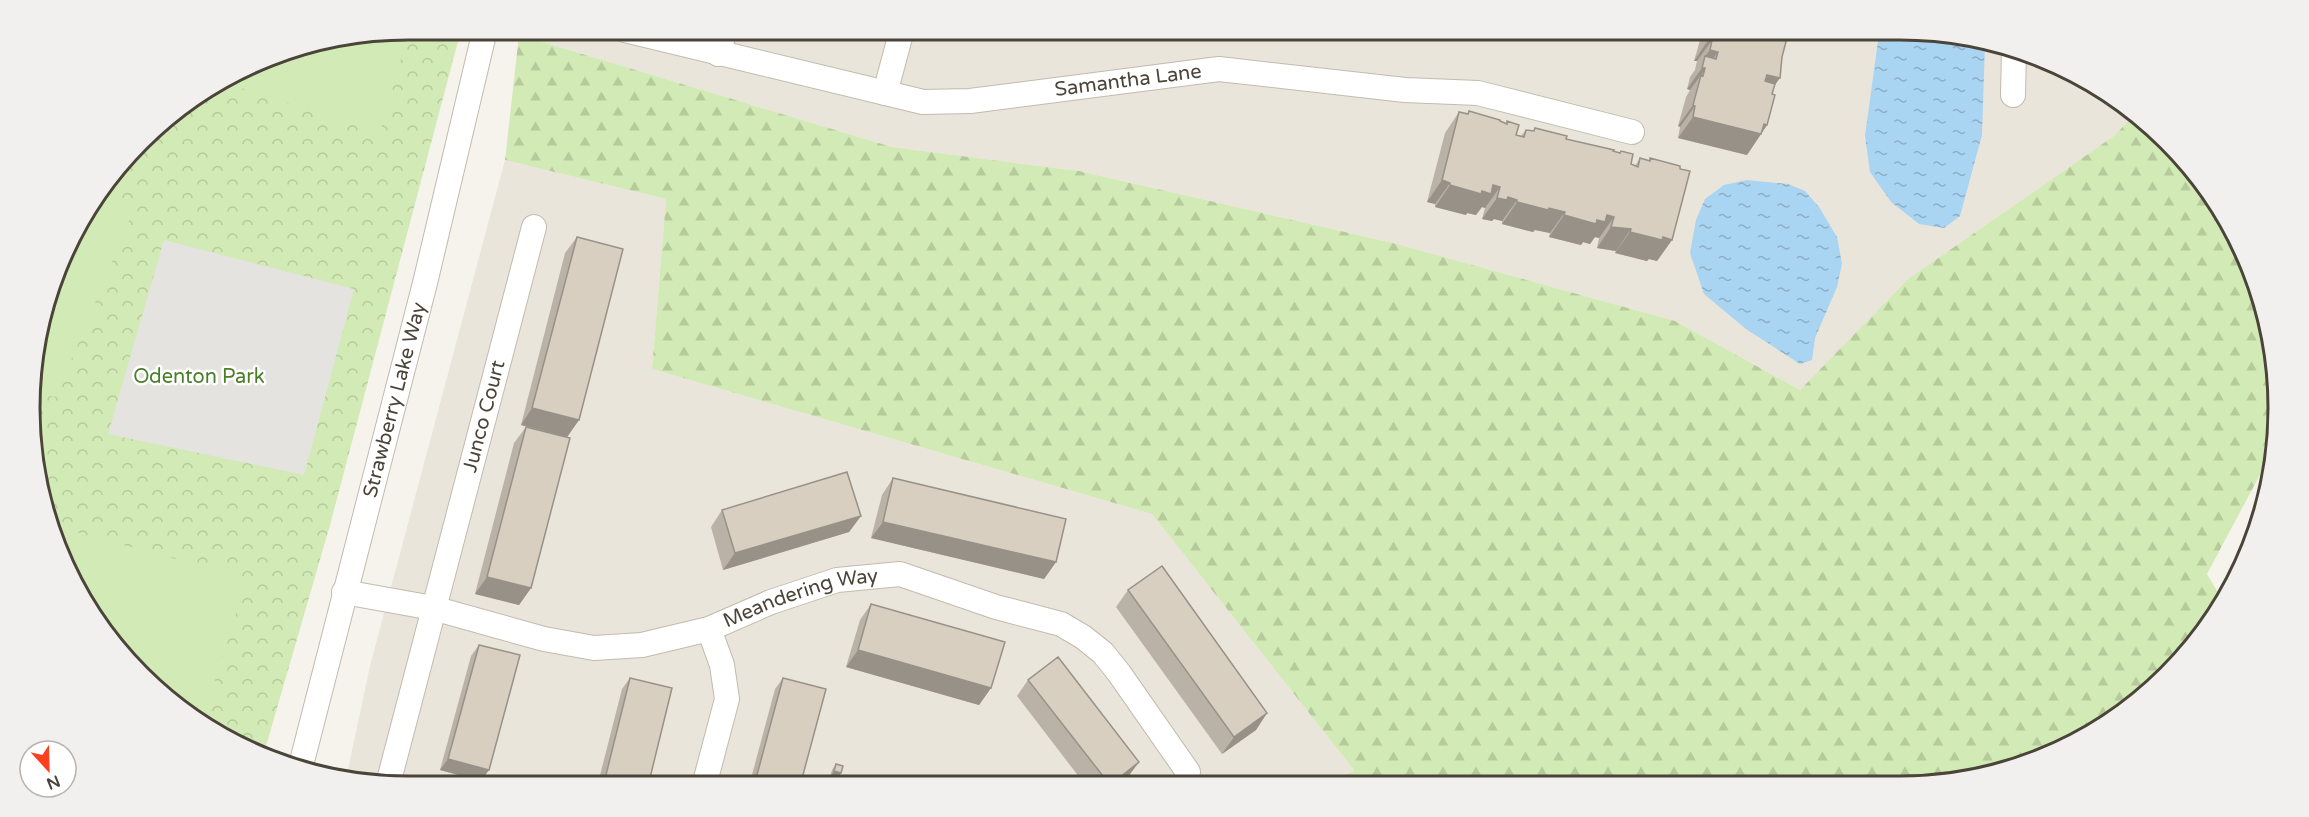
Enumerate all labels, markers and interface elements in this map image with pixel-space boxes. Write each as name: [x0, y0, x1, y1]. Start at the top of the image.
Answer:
street label: Samantha Lane: [1053, 59, 1203, 102]
street label: Strawberry Lake Way: [358, 300, 432, 500]
street label: Junco Court: [458, 357, 511, 475]
park label: Odenton Park: [133, 365, 265, 389]
street label: Meandering Way: [720, 564, 879, 633]
north arrow: [18, 739, 78, 799]
text: N: [44, 770, 63, 794]

